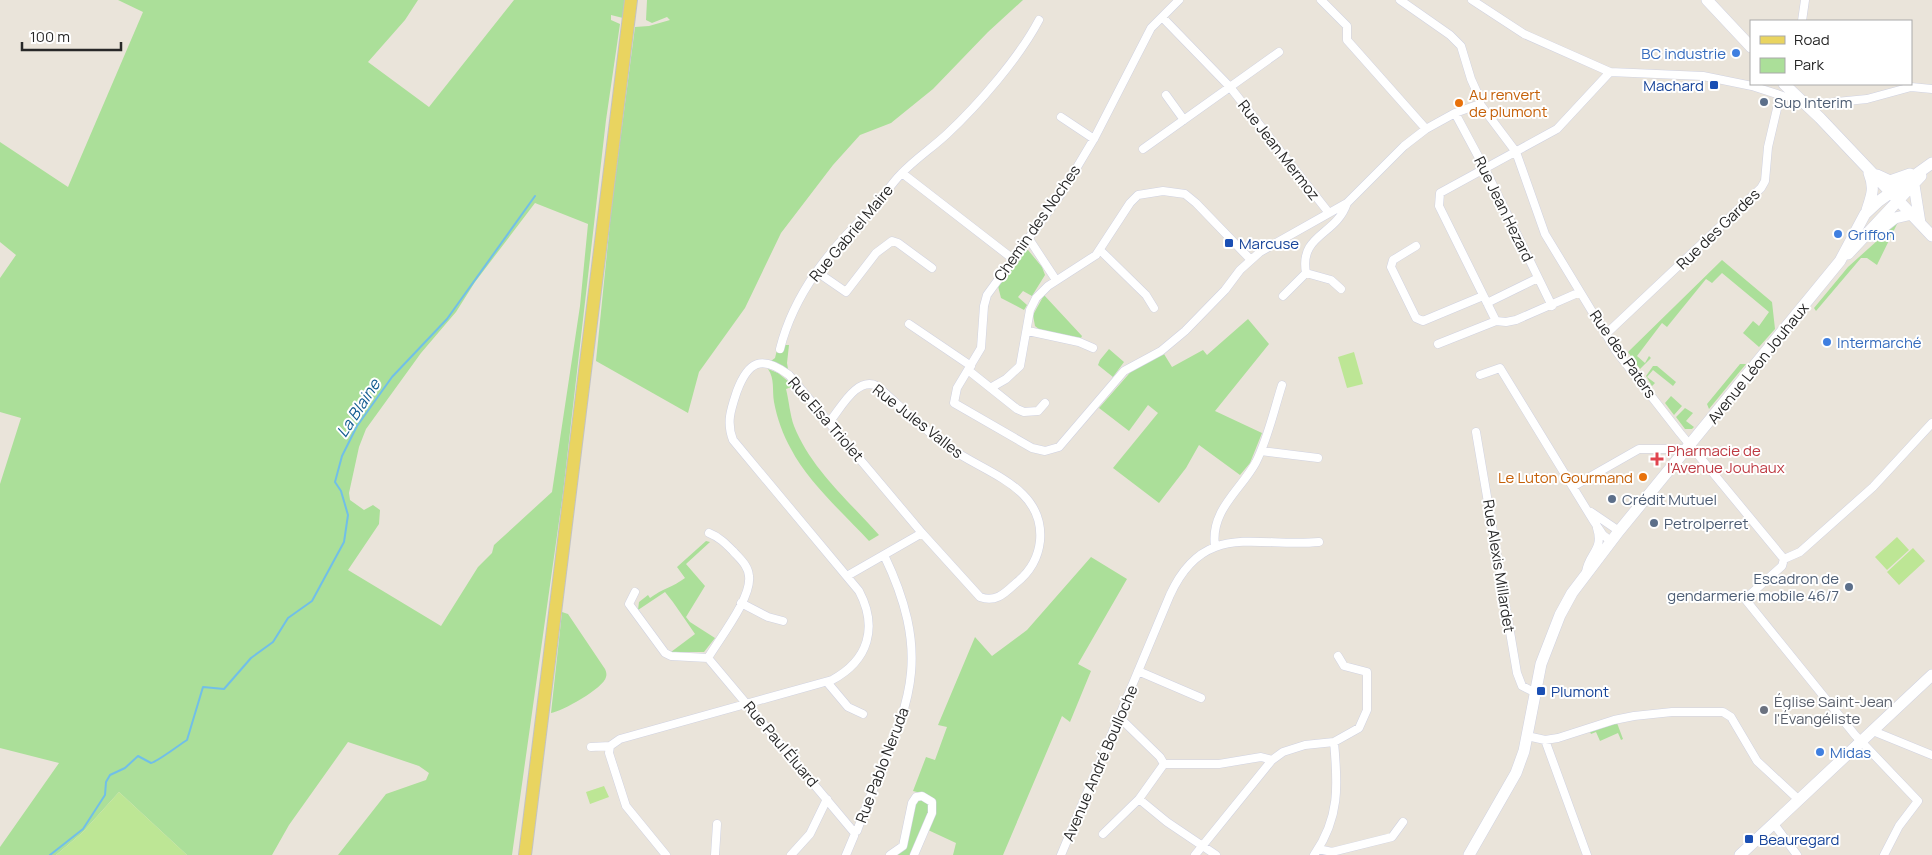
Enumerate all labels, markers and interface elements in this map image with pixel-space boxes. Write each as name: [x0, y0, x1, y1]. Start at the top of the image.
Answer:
scale bar: [22, 20, 121, 52]
legend: [1750, 20, 1912, 85]
text: 100 m: [30, 26, 70, 47]
text: Road: [1794, 29, 1830, 50]
place label: BC industrie: [1641, 43, 1726, 64]
marker: BC industrie: [1730, 47, 1742, 59]
text: Park: [1794, 54, 1824, 75]
place label: Machard: [1643, 75, 1704, 96]
marker: Machard: [1708, 79, 1720, 91]
place label: Au renvert de plumont: [1469, 84, 1547, 122]
place label: Sup Interim: [1774, 92, 1853, 113]
street label: Rue Jean Mermoz: [1233, 95, 1325, 205]
marker: Sup Interim: [1758, 96, 1770, 108]
marker: Au renvert de plumont: [1453, 97, 1465, 109]
street label: Rue Jean Hezard: [1469, 153, 1539, 265]
street label: Chemin des Noches: [989, 160, 1085, 285]
street label: Rue Gabriel Maire: [804, 180, 898, 286]
street label: Rue des Gardes: [1672, 184, 1764, 274]
place label: Griffon: [1848, 224, 1895, 245]
marker: Griffon: [1832, 228, 1844, 240]
place label: Marcuse: [1239, 233, 1299, 254]
marker: Marcuse: [1223, 237, 1235, 249]
street label: Avenue Léon Jouhaux: [1703, 298, 1814, 428]
street label: Rue des Paters: [1585, 306, 1661, 402]
place label: Intermarché: [1837, 332, 1922, 353]
marker: Intermarché: [1821, 336, 1833, 348]
street label: Rue Elsa Triolet: [783, 372, 869, 466]
water label: La Blaine: [331, 373, 386, 441]
street label: Rue Jules Valles: [868, 379, 968, 463]
place label: Pharmacie de l'Avenue Jouhaux: [1667, 440, 1785, 478]
marker: Pharmacie de l'Avenue Jouhaux: [1651, 453, 1663, 465]
place label: Le Luton Gourmand: [1498, 467, 1633, 488]
marker: Le Luton Gourmand: [1637, 471, 1649, 483]
place label: Crédit Mutuel: [1622, 489, 1717, 510]
marker: Crédit Mutuel: [1606, 493, 1618, 505]
street label: Rue Alexis Millardet: [1478, 498, 1520, 634]
place label: Petrolperret: [1664, 513, 1749, 534]
marker: Petrolperret: [1648, 517, 1660, 529]
place label: Escadron de gendarmerie mobile 46/7: [1667, 568, 1839, 606]
marker: Escadron de gendarmerie mobile 46/7: [1843, 581, 1855, 593]
place label: Plumont: [1551, 681, 1609, 702]
street label: Avenue André Boulloche: [1058, 682, 1142, 844]
marker: Plumont: [1535, 685, 1547, 697]
place label: Église Saint-Jean l'Évangéliste: [1774, 691, 1893, 729]
street label: Rue Paul Éluard: [739, 697, 823, 791]
street label: Rue Pablo Neruda: [850, 704, 914, 826]
marker: Église Saint-Jean l'Évangéliste: [1758, 704, 1770, 716]
place label: Midas: [1830, 742, 1871, 763]
marker: Midas: [1814, 746, 1826, 758]
place label: Beauregard: [1759, 829, 1839, 850]
marker: Beauregard: [1743, 833, 1755, 845]

